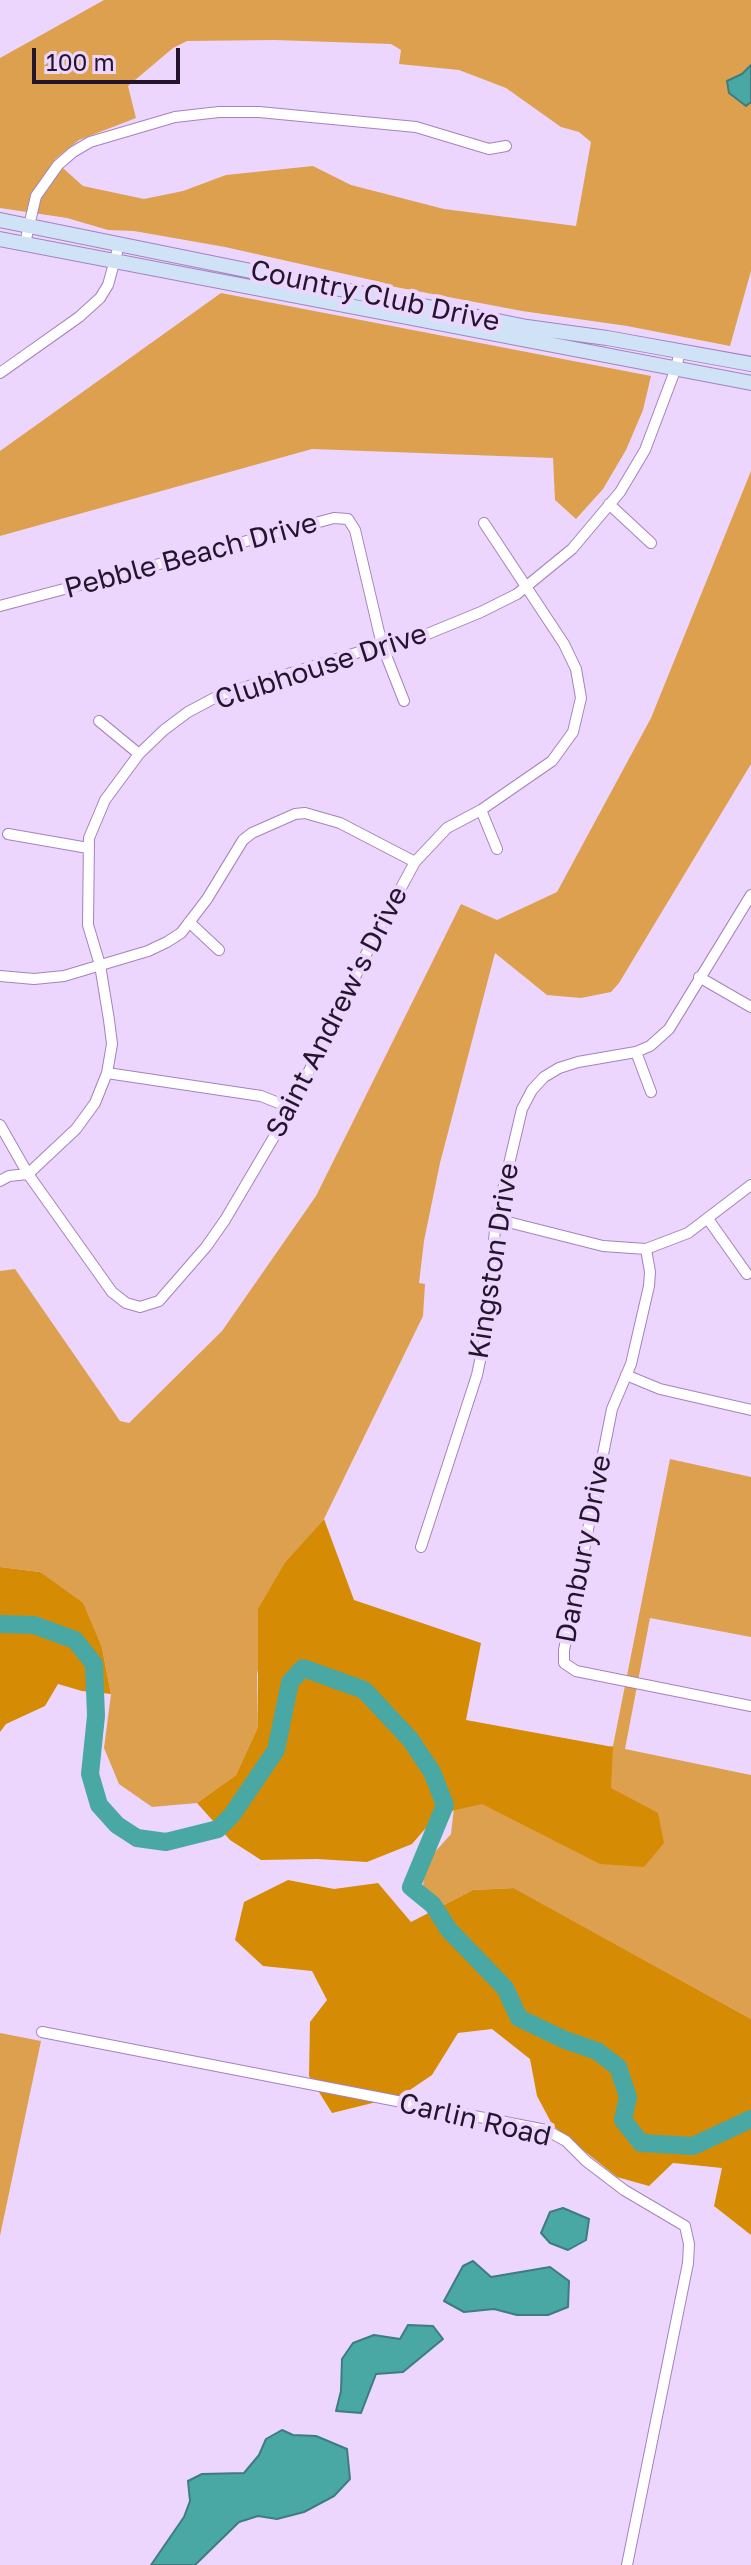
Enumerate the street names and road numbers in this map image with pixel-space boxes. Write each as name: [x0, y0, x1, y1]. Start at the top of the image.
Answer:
street label: Country Club Drive: [247, 253, 503, 339]
street label: Pebble Beach Drive: [61, 506, 321, 606]
street label: Clubhouse Drive: [211, 617, 431, 717]
street label: Saint Andrew's Drive: [259, 881, 415, 1143]
street label: Kingston Drive: [462, 1161, 526, 1361]
street label: Danbury Drive: [549, 1452, 619, 1646]
street label: Carlin Road: [396, 2086, 554, 2154]

